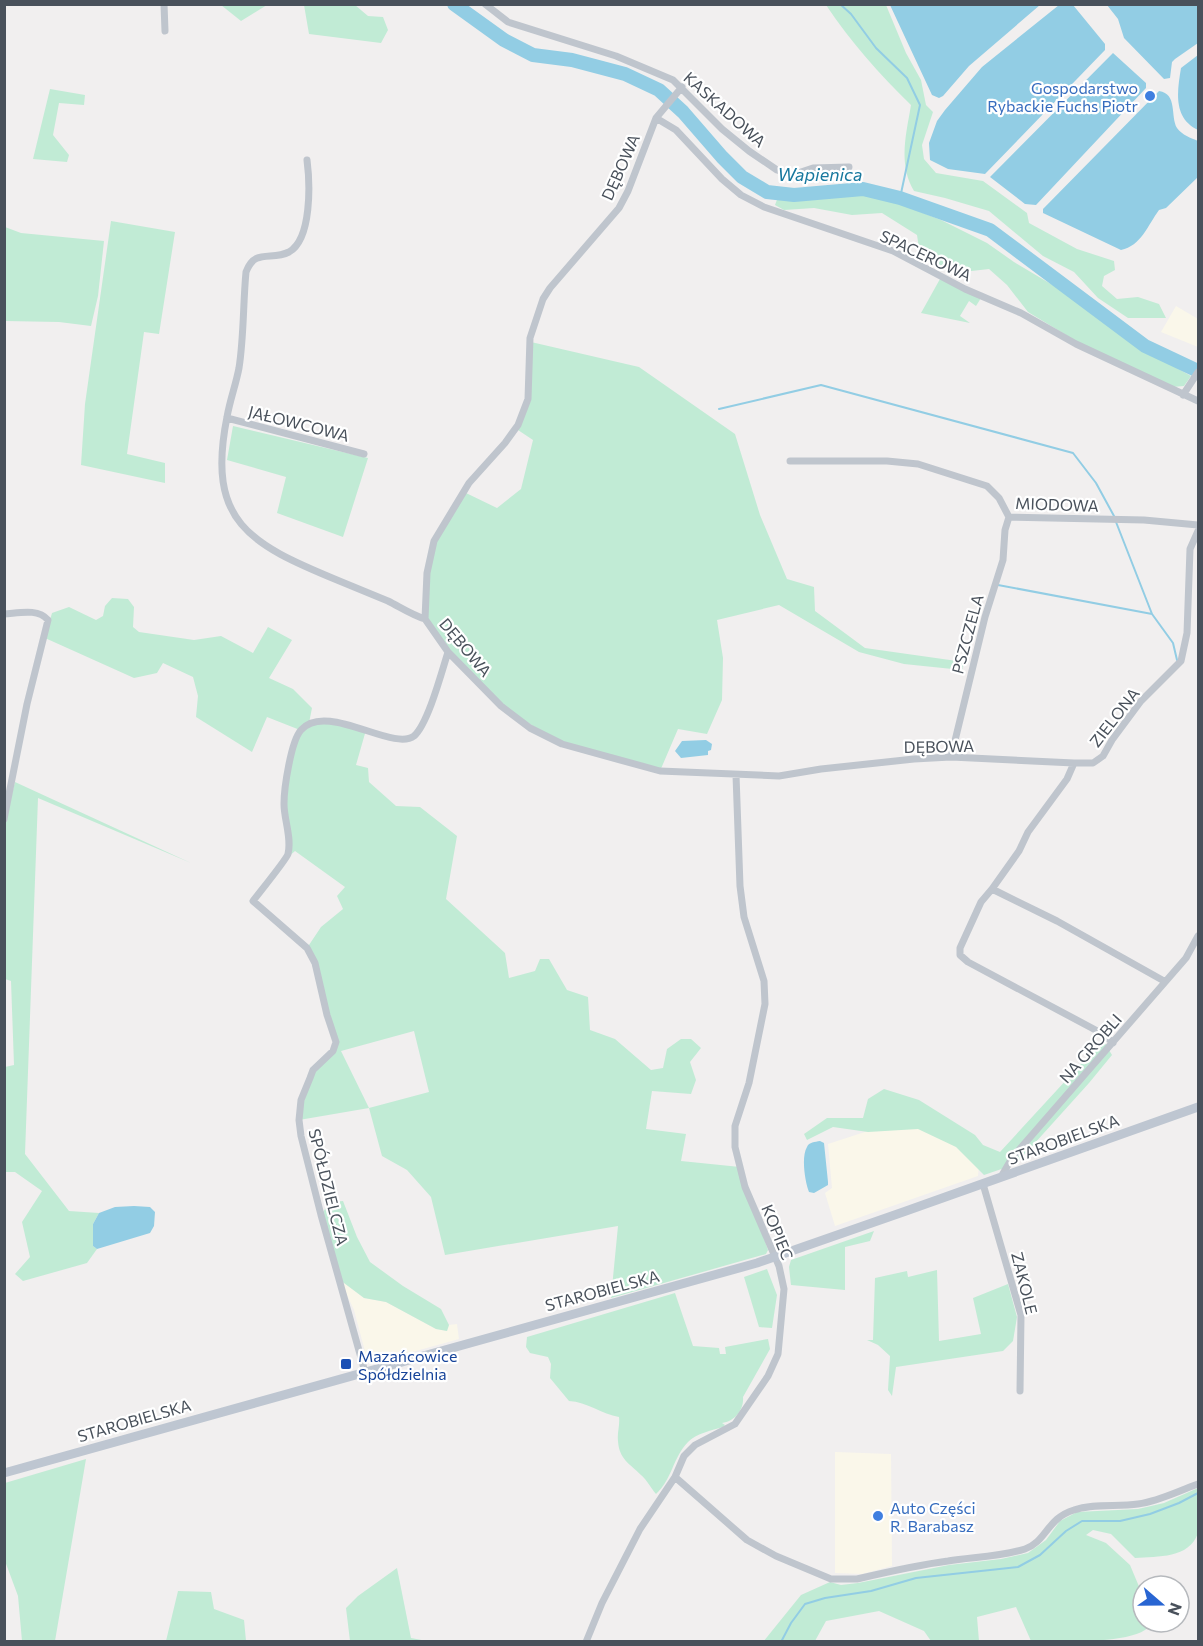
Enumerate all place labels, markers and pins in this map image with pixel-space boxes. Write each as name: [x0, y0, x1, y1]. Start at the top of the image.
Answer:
place label: Gospodarstwo Rybackie Fuchs Piotr: [987, 78, 1139, 115]
marker: Gospodarstwo Rybackie Fuchs Piotr: [1143, 89, 1157, 103]
place label: Mazańcowice Spółdzielnia: [358, 1346, 457, 1383]
marker: Mazańcowice Spółdzielnia: [339, 1357, 353, 1371]
place label: Auto Części R. Barabasz: [890, 1498, 976, 1535]
marker: Auto Części R. Barabasz: [871, 1509, 885, 1523]

